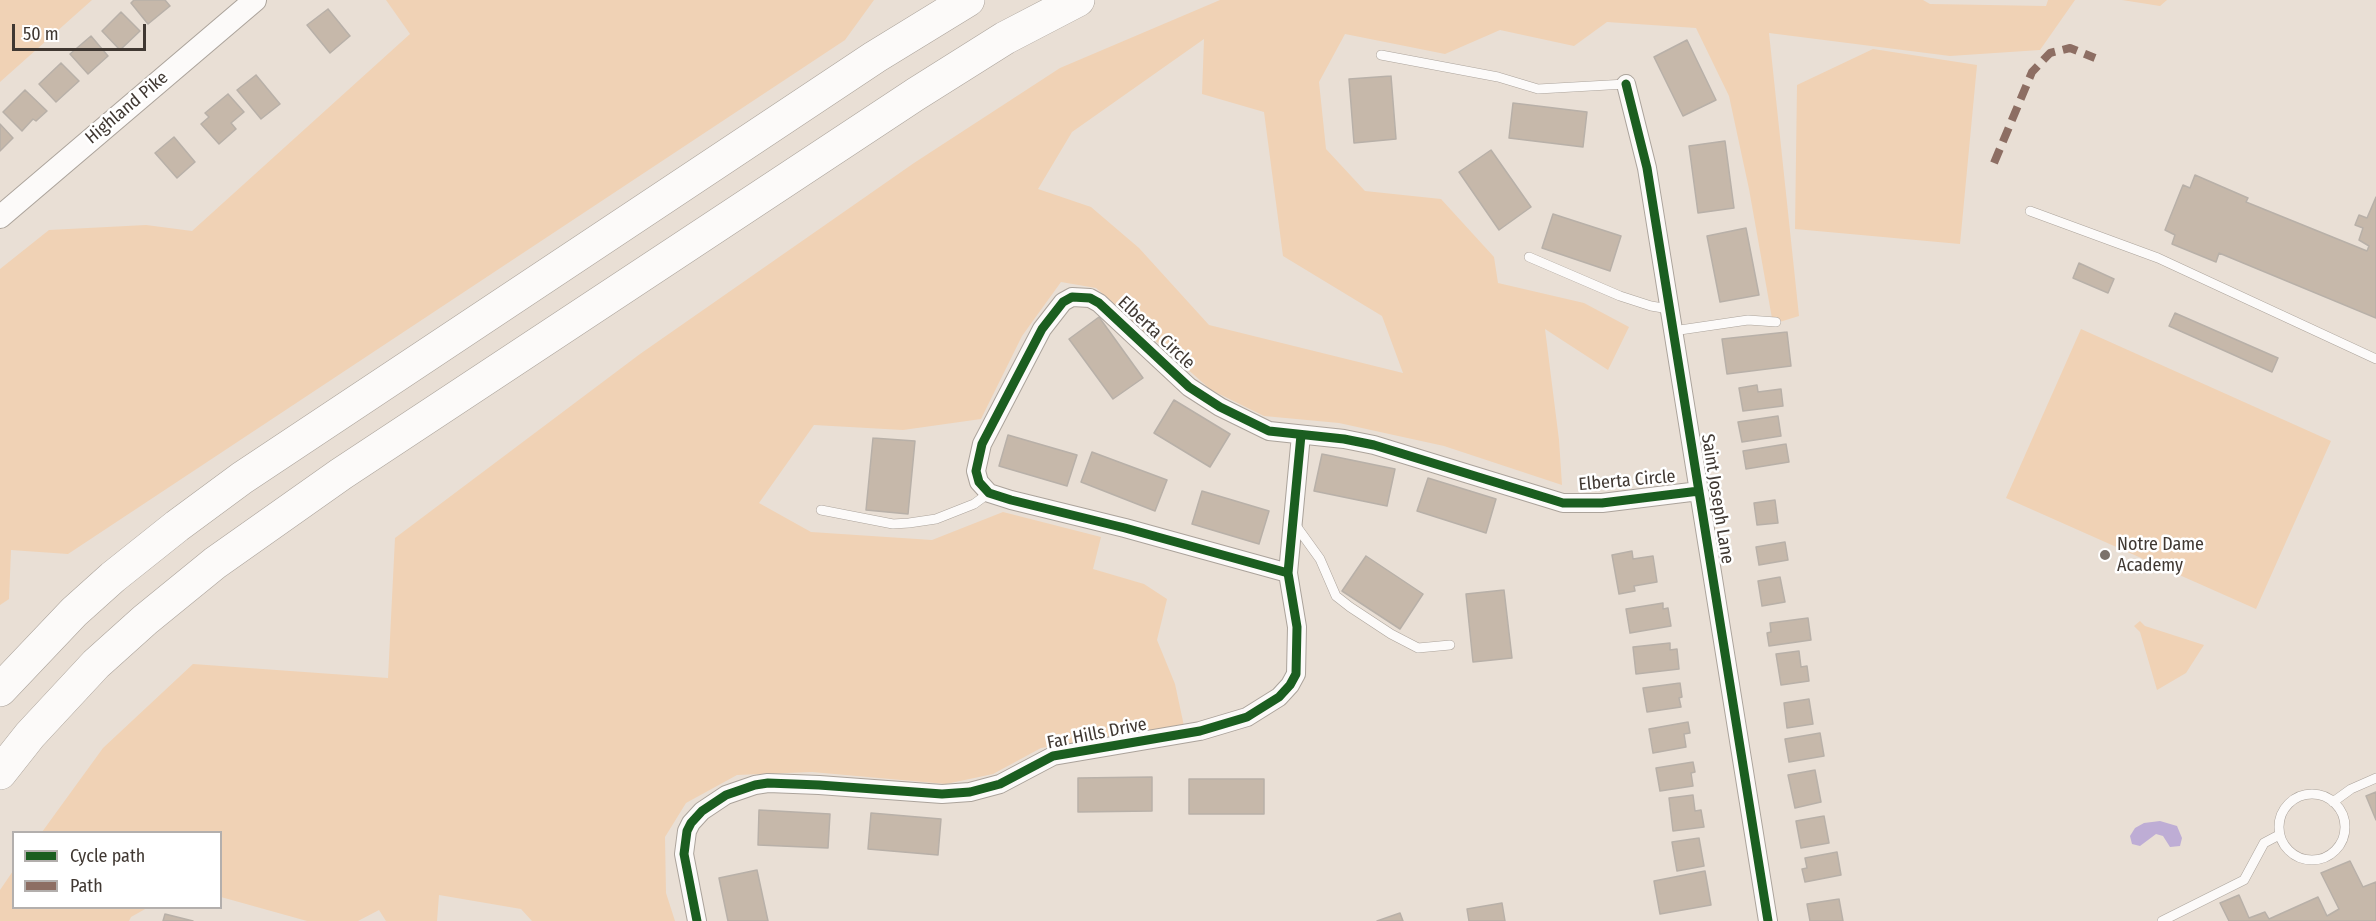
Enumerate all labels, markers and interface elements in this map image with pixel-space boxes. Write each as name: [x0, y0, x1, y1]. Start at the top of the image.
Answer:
scale bar: [15, 12, 148, 50]
text: 50 m: [23, 23, 59, 45]
street label: Highland Pike: [81, 67, 173, 149]
street label: Elberta Circle: [1113, 292, 1199, 374]
street label: Saint Joseph Lane: [1696, 433, 1738, 565]
street label: Elberta Circle: [1578, 466, 1676, 496]
place label: Notre Dame Academy: [2117, 534, 2204, 576]
marker: Notre Dame Academy: [2098, 548, 2112, 562]
street label: Far Hills Drive: [1045, 714, 1149, 754]
legend: [12, 831, 222, 909]
text: Cycle path: [70, 845, 145, 867]
text: Path: [70, 875, 103, 897]

